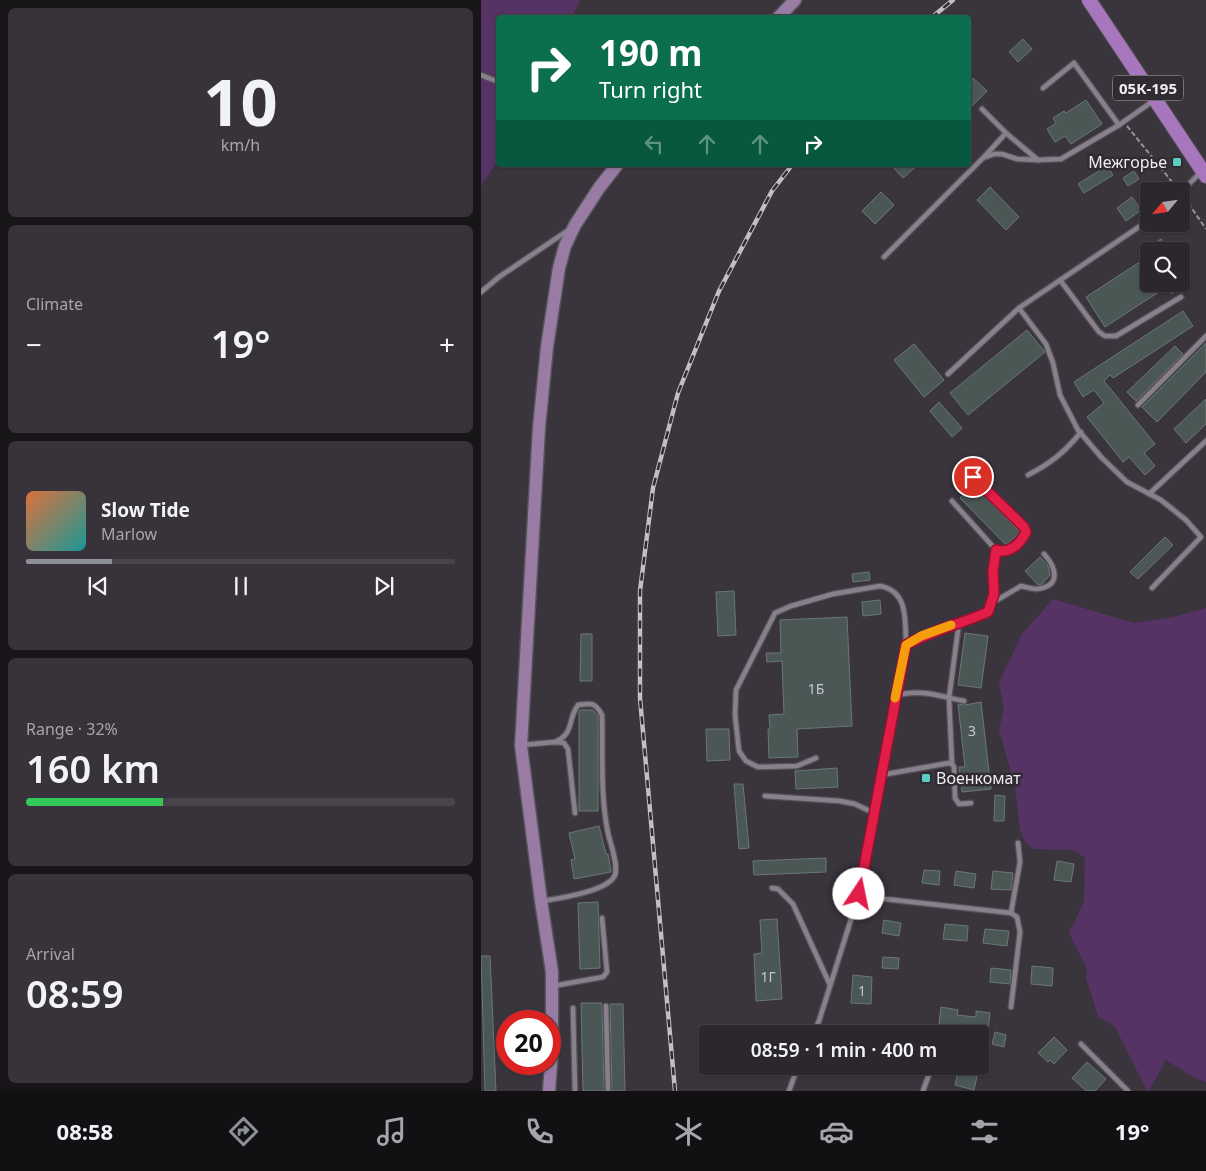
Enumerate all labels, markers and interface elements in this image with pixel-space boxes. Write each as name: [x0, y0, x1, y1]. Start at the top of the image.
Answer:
text: 190 m: [599, 29, 702, 76]
icon: right: [516, 35, 581, 100]
text: 10: [203, 57, 278, 145]
text: Turn right: [599, 74, 702, 104]
road number: 05К-195: [1113, 76, 1183, 100]
icon: left: [640, 130, 668, 158]
icon: ahead: [693, 130, 721, 158]
icon: ahead: [746, 130, 774, 158]
icon: right: [799, 130, 827, 158]
text: km/h: [221, 134, 260, 156]
place label: Межгорье: [1088, 151, 1167, 173]
marker: Межгорье: [1171, 156, 1183, 168]
north arrow: [1140, 182, 1190, 232]
map controls: [1140, 182, 1190, 292]
button: search: [1140, 242, 1190, 292]
text: Climate: [26, 293, 83, 315]
text: 19°: [211, 317, 270, 369]
text: −: [26, 325, 42, 363]
text: +: [439, 325, 455, 363]
pin: [952, 456, 994, 498]
icon: arrive: [959, 463, 987, 491]
text: Slow Tide: [101, 497, 190, 523]
text: Marlow: [101, 523, 157, 545]
icon: previous: [84, 572, 112, 600]
icon: pause: [227, 572, 255, 600]
icon: next: [370, 572, 398, 600]
house number: 1Б: [808, 679, 824, 698]
text: Range · 32%: [26, 718, 118, 740]
house number: 3: [968, 721, 976, 740]
text: 160 km: [26, 742, 160, 794]
place label: Военкомат: [936, 767, 1021, 789]
marker: Военкомат: [920, 772, 932, 784]
position arrow: [832, 867, 884, 919]
text: Arrival: [26, 943, 75, 965]
text: 08:59: [26, 967, 123, 1019]
house number: 1Г: [760, 967, 776, 986]
house number: 1: [858, 981, 866, 1000]
speed limit sign: 20: [496, 1010, 561, 1075]
text: 08:59 · 1 min · 400 m: [751, 1037, 937, 1063]
icon: directions: [226, 1114, 261, 1149]
icon: music: [374, 1114, 409, 1149]
icon: phone: [522, 1114, 557, 1149]
icon: climate: [671, 1114, 706, 1149]
icon: car: [819, 1114, 854, 1149]
icon: filters: [967, 1114, 1002, 1149]
text: 08:58: [57, 1116, 113, 1146]
text: 19°: [1115, 1116, 1149, 1146]

